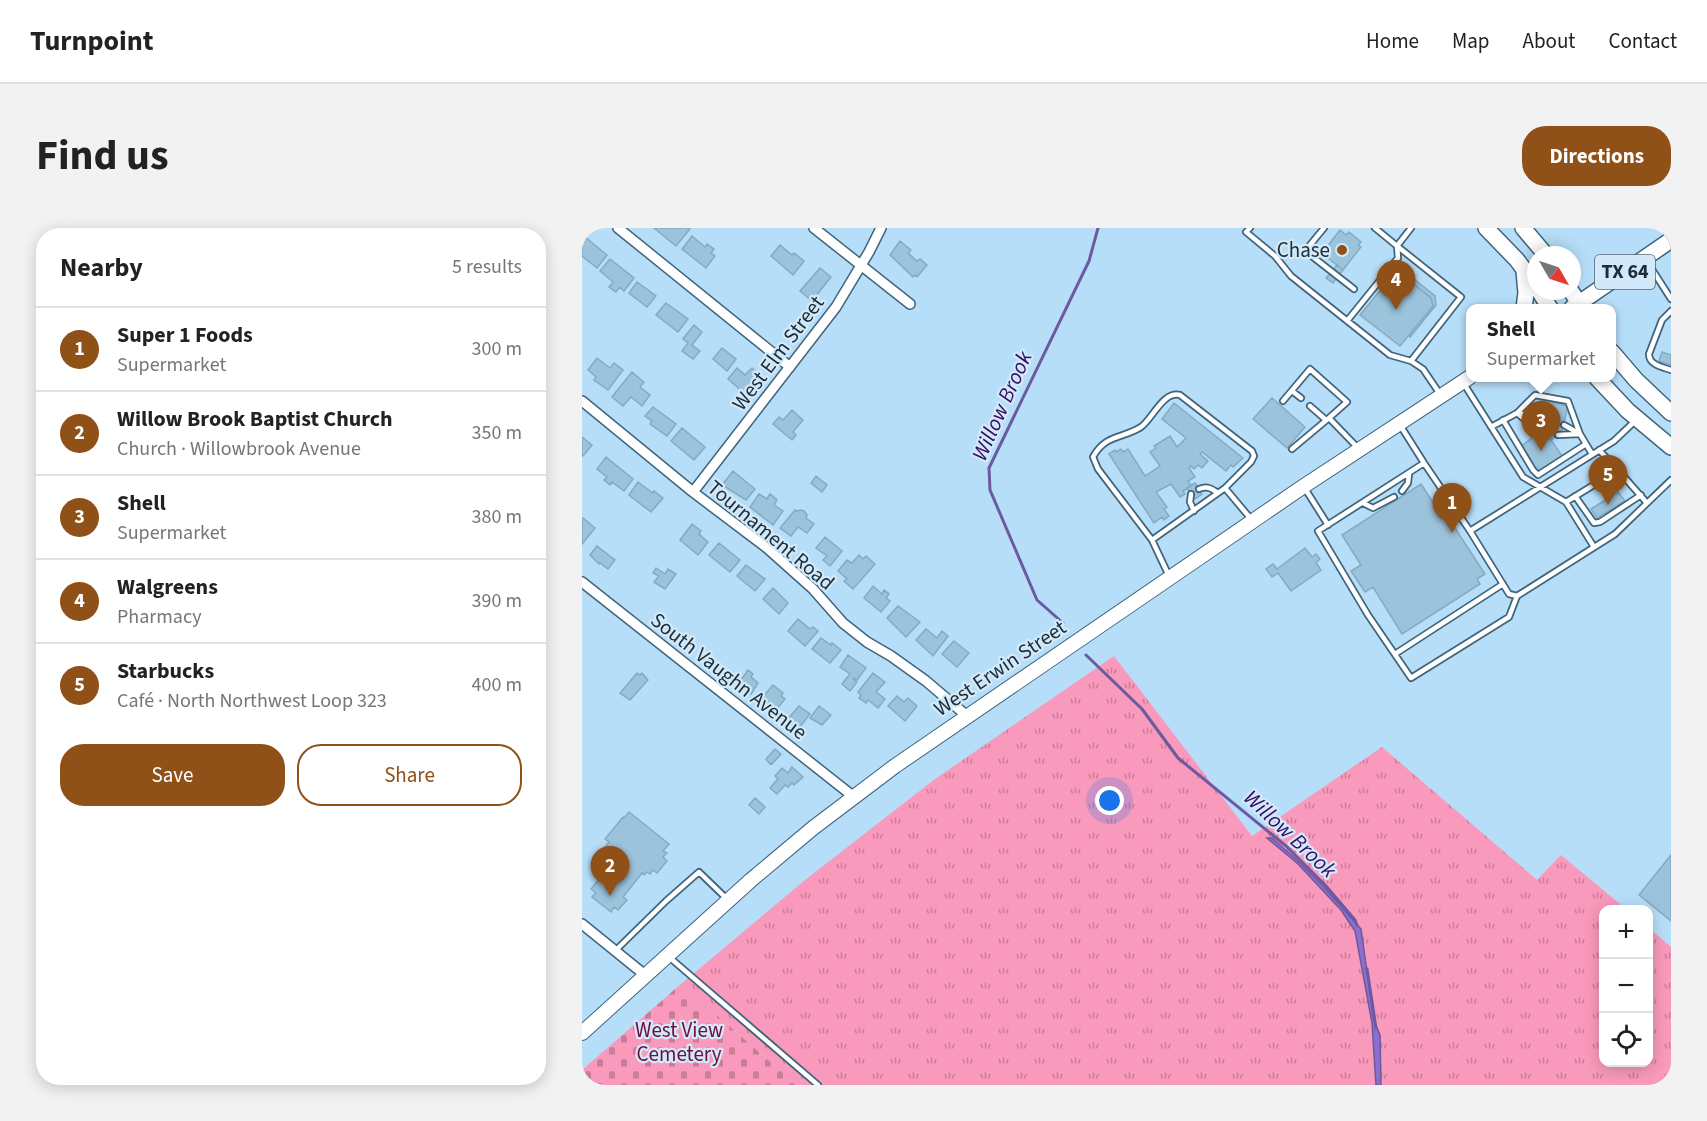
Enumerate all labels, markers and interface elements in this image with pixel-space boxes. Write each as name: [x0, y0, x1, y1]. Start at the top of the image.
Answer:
text: Turnpoint: [30, 21, 154, 61]
text: Home: [1366, 26, 1419, 56]
text: Map: [1452, 26, 1490, 56]
text: About: [1523, 26, 1575, 56]
text: Contact: [1608, 26, 1677, 56]
text: Find us: [36, 126, 169, 186]
button: Directions: [1522, 126, 1671, 186]
place label: Chase: [1277, 235, 1330, 265]
marker: Chase: [1335, 243, 1349, 257]
north arrow: [1527, 246, 1581, 300]
text: Nearby: [60, 249, 143, 286]
text: 5 results: [452, 253, 522, 281]
road number: TX 64: [1595, 255, 1655, 289]
pin: 4: [1376, 260, 1416, 310]
street label: West Elm Street: [725, 289, 831, 417]
popup: [1466, 304, 1616, 382]
text: Shell: [1486, 313, 1535, 345]
text: Super 1 Foods: [117, 319, 253, 351]
text: 1: [74, 335, 85, 363]
text: 300 m: [472, 335, 522, 363]
text: Supermarket: [1486, 345, 1596, 373]
water label: Willow Brook: [964, 346, 1041, 466]
text: Supermarket: [117, 351, 226, 379]
pin: 3: [1522, 402, 1560, 451]
text: Willow Brook Baptist Church: [117, 403, 393, 435]
text: 2: [74, 419, 85, 447]
text: 350 m: [472, 419, 522, 447]
text: Church · Willowbrook Avenue: [117, 435, 361, 463]
pin: 5: [1588, 456, 1628, 505]
street label: Tournament Road: [701, 473, 841, 597]
pin: 1: [1432, 484, 1472, 533]
text: Shell: [117, 487, 166, 519]
text: 3: [74, 503, 85, 531]
text: 380 m: [472, 503, 522, 531]
text: Supermarket: [117, 519, 226, 547]
text: Walgreens: [117, 571, 218, 603]
text: 4: [74, 587, 85, 615]
text: 390 m: [472, 587, 522, 615]
text: Pharmacy: [117, 603, 201, 631]
street label: South Vaughn Avenue: [644, 605, 814, 747]
street label: West Erwin Street: [928, 613, 1072, 723]
text: Starbucks: [117, 655, 214, 687]
text: 5: [74, 671, 85, 699]
text: 400 m: [472, 671, 522, 699]
text: Café · North Northwest Loop 323: [117, 687, 387, 715]
button: Save: [60, 744, 285, 806]
button: Share: [297, 744, 522, 806]
water label: Willow Brook: [1236, 782, 1344, 886]
your location: [1095, 786, 1124, 815]
pin: 2: [591, 846, 630, 896]
map controls: [1599, 905, 1653, 1067]
button: +: [1599, 905, 1653, 959]
button: −: [1599, 959, 1653, 1013]
button: locate: [1599, 1013, 1653, 1067]
park label: West View Cemetery: [635, 1015, 723, 1069]

